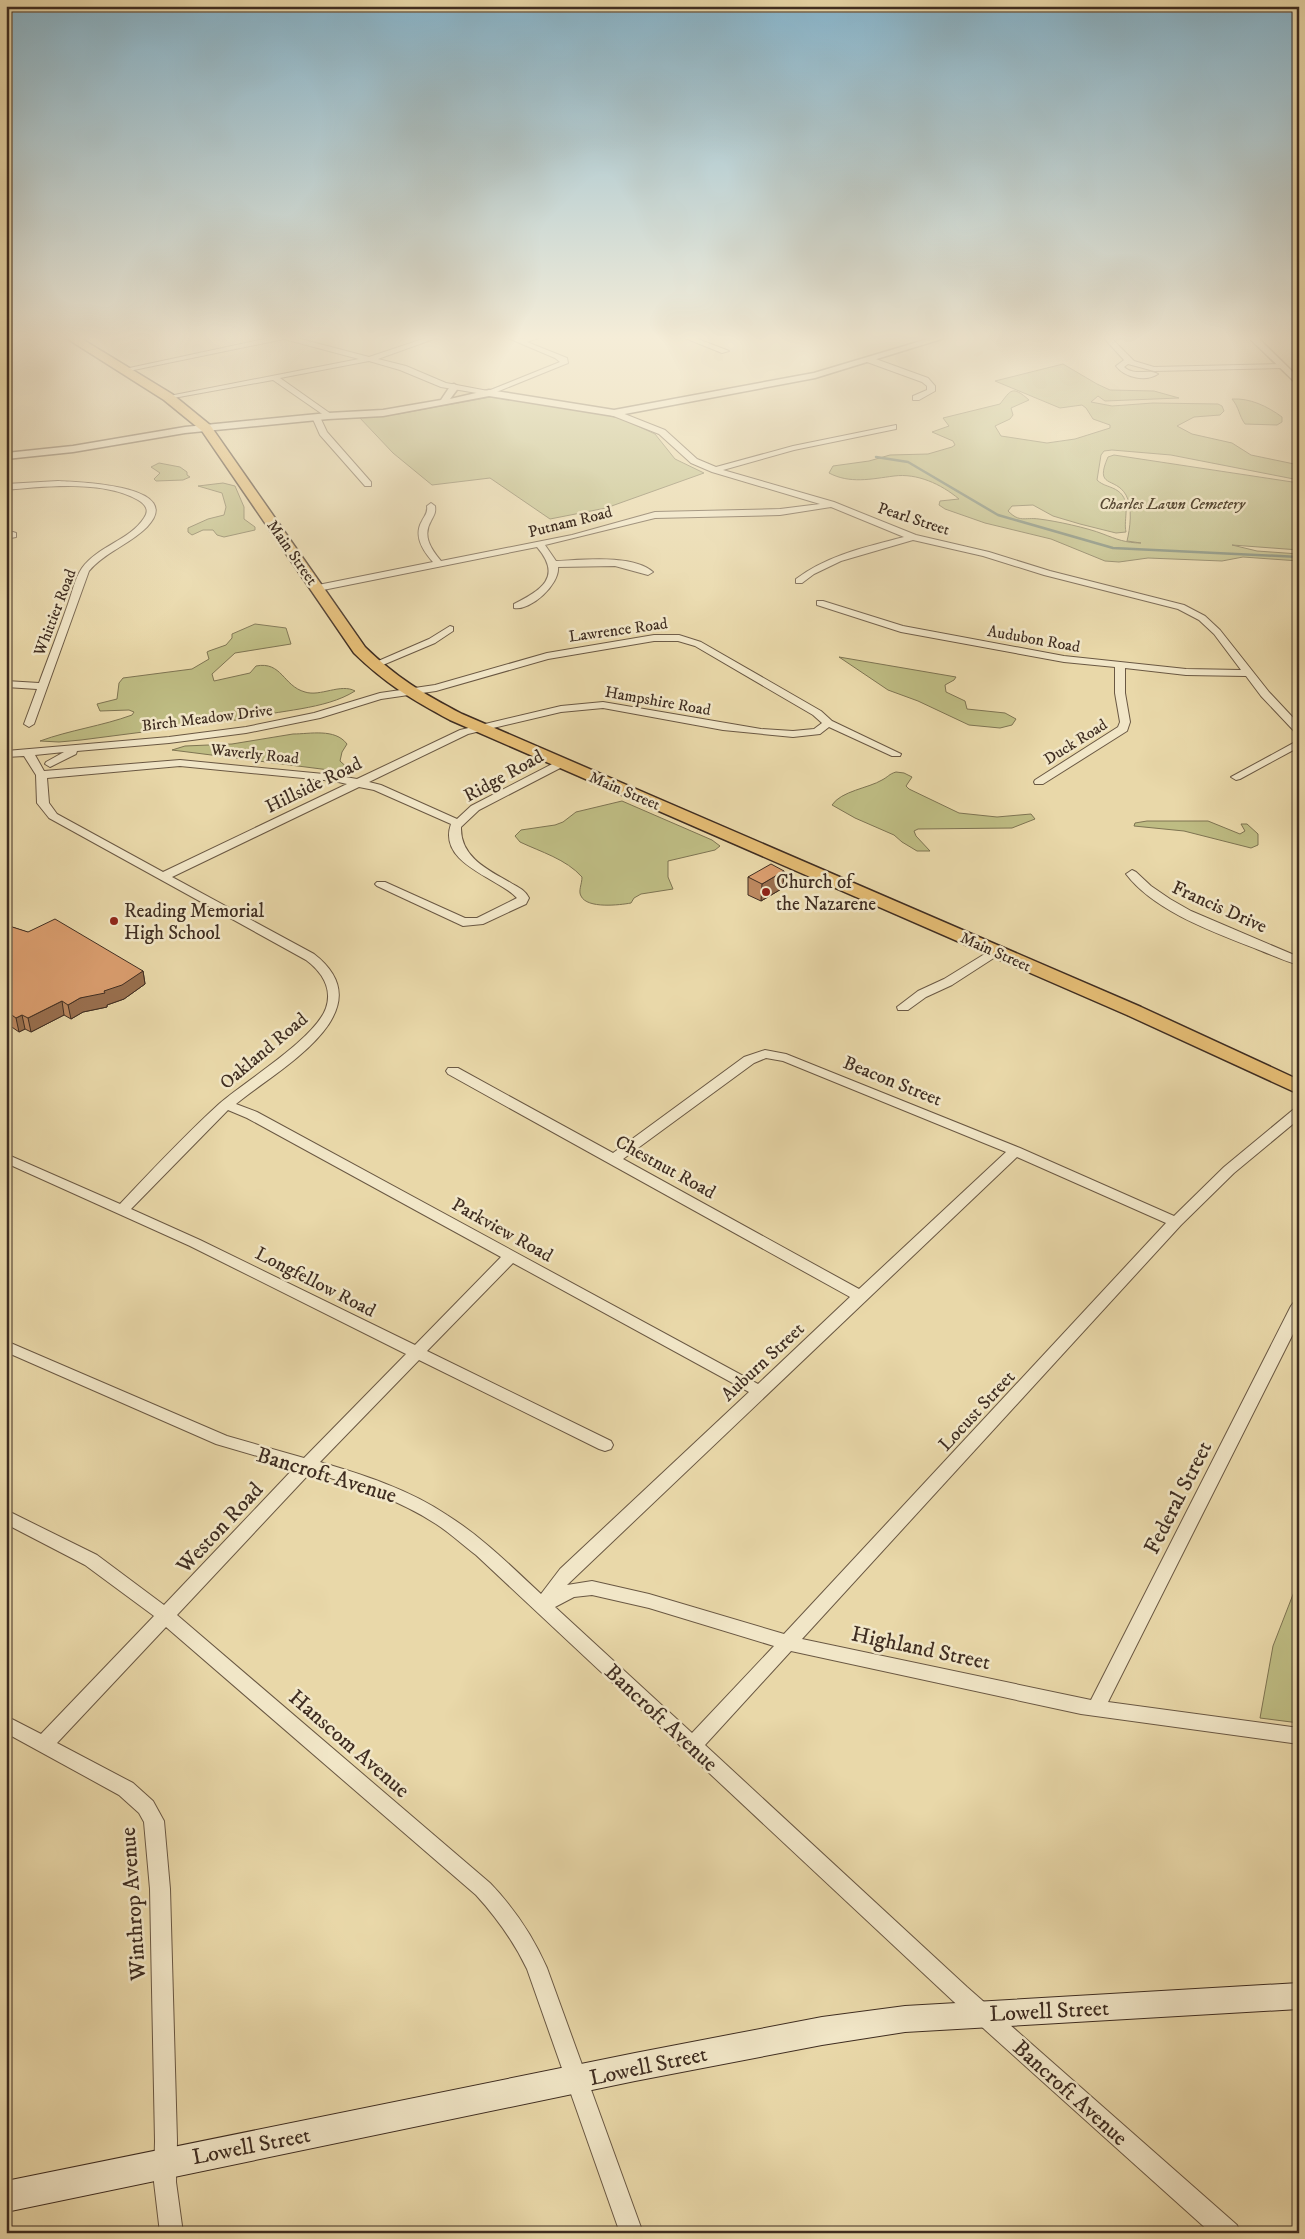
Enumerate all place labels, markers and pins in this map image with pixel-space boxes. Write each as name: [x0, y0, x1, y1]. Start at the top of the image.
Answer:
place label: Church of the Nazarene: [776, 871, 876, 916]
marker: Church of the Nazarene: [760, 886, 772, 898]
place label: Reading Memorial High School: [124, 900, 265, 945]
marker: Reading Memorial High School: [108, 915, 120, 927]

